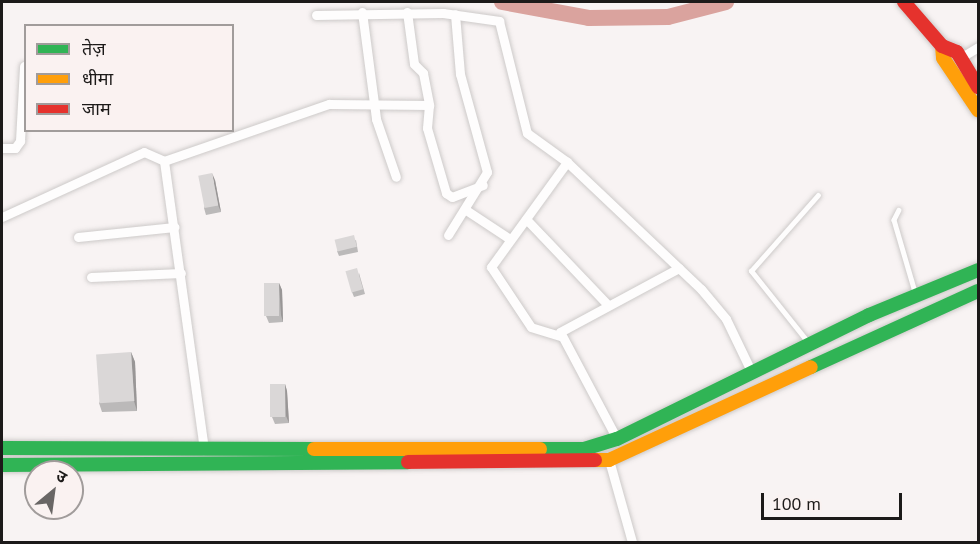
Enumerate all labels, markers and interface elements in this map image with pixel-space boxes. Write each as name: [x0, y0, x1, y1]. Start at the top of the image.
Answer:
legend: [24, 24, 234, 132]
text: तेज़: [82, 37, 106, 60]
text: धीमा: [82, 67, 113, 90]
text: जाम: [82, 97, 111, 120]
north arrow: [24, 460, 84, 520]
text: उ: [53, 465, 71, 487]
scale bar: [764, 481, 905, 519]
text: 100 m: [772, 492, 821, 515]

